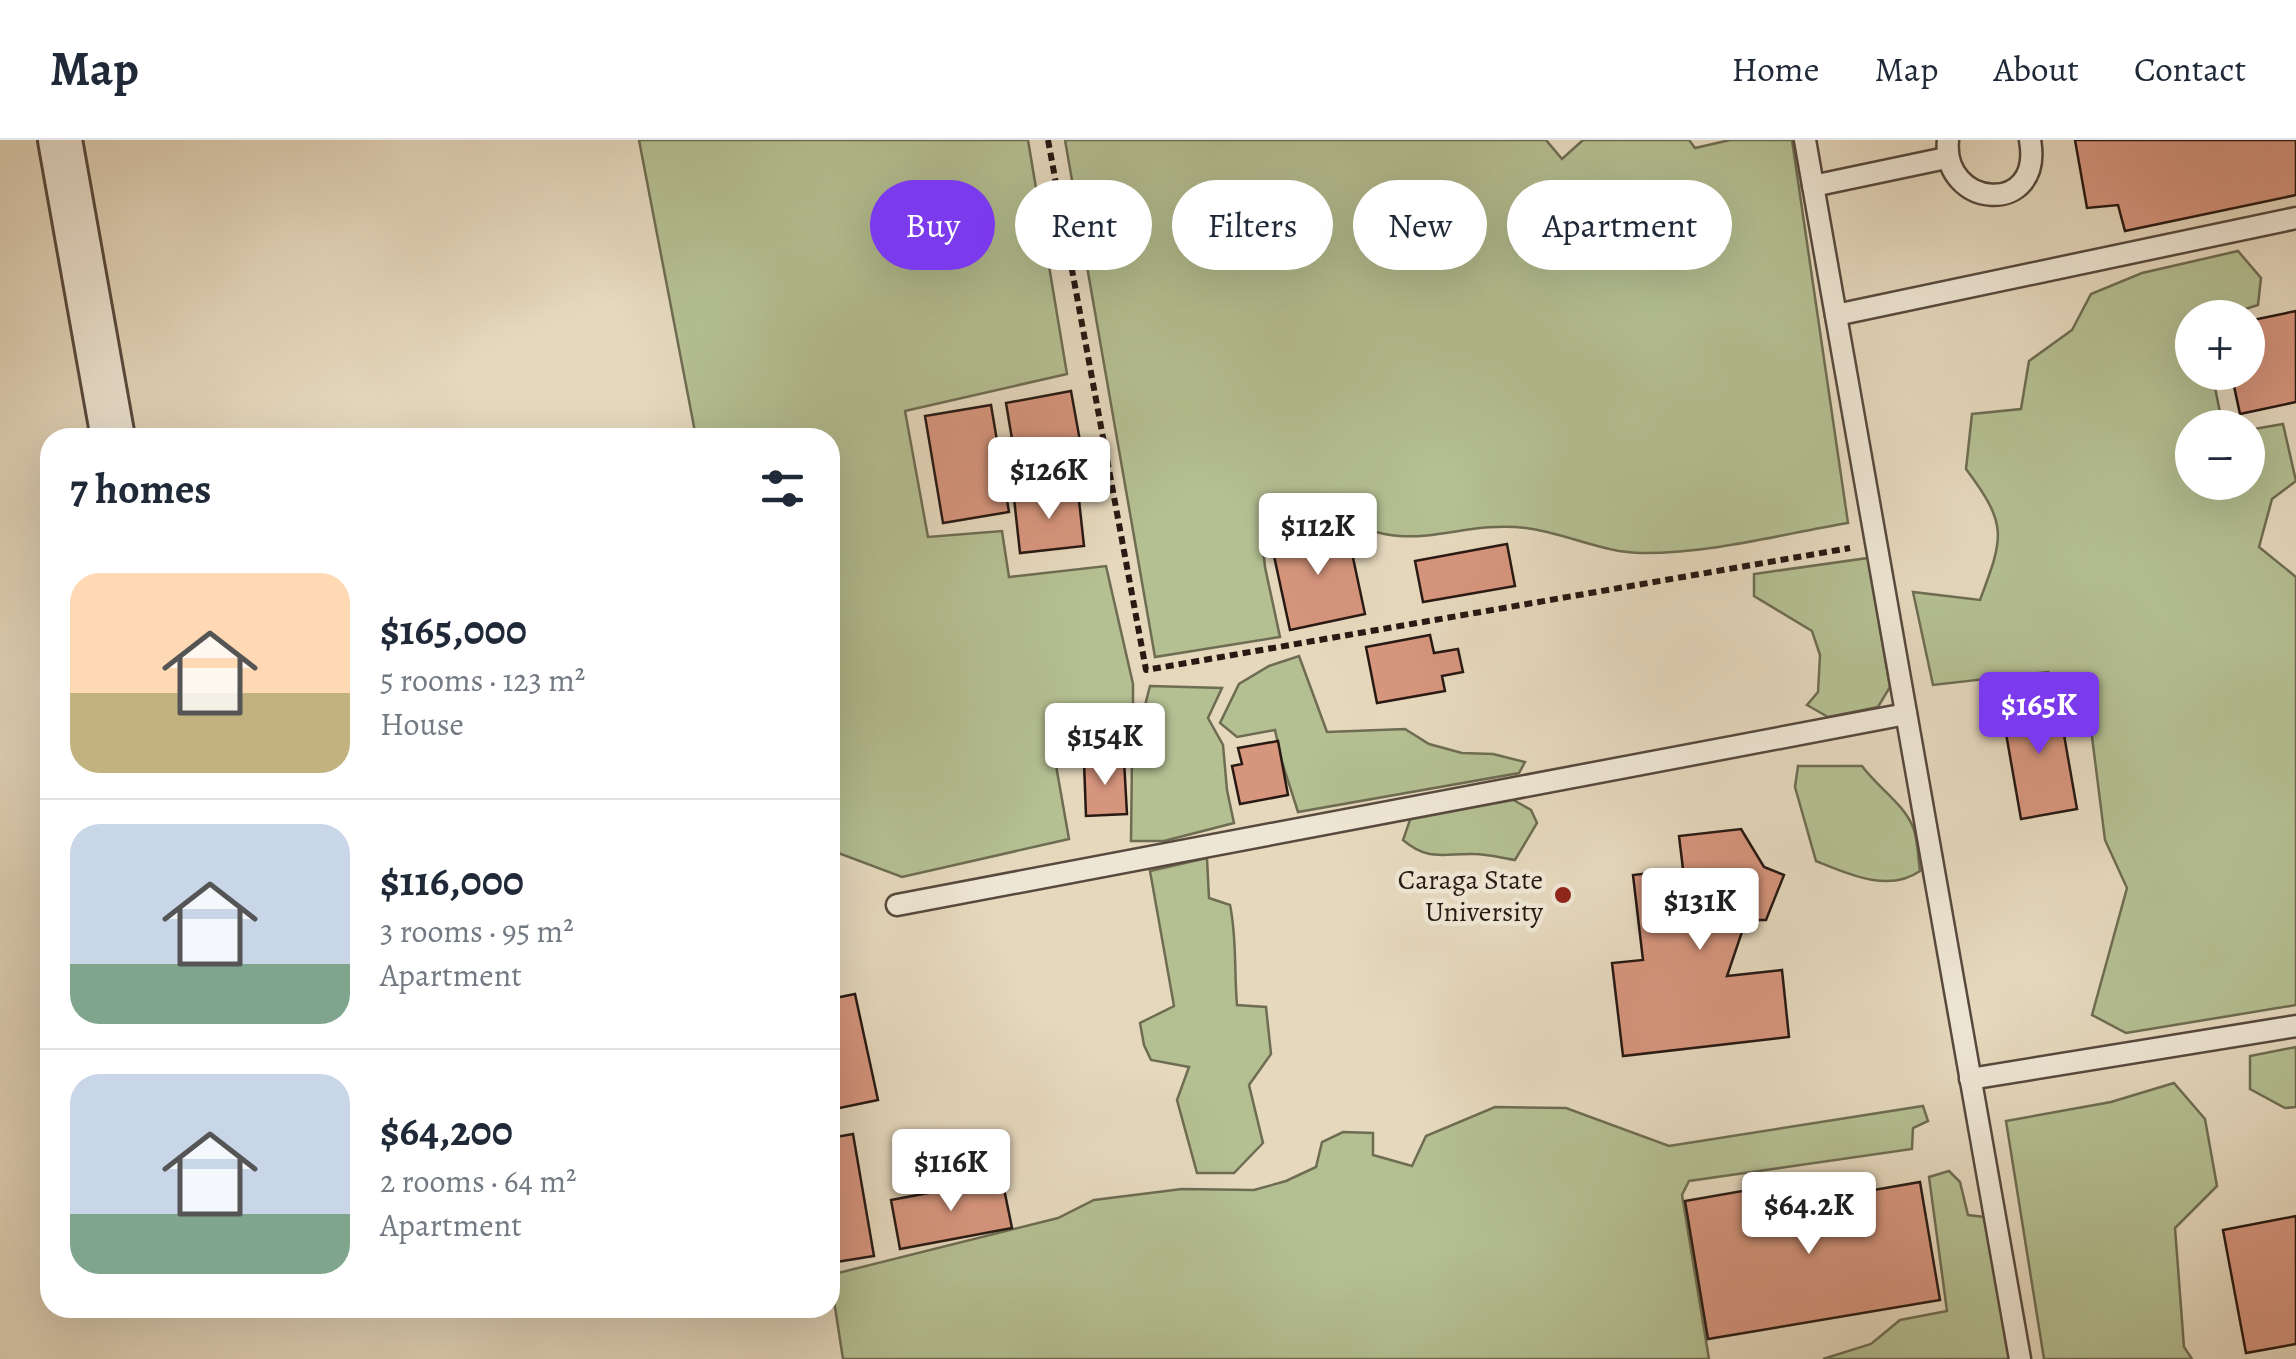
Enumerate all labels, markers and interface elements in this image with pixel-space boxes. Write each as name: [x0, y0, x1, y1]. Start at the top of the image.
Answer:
text: Map: [50, 36, 139, 102]
text: Home: [1731, 45, 1819, 93]
text: Map: [1874, 45, 1938, 93]
text: About: [1993, 45, 2079, 93]
text: Contact: [2134, 45, 2246, 93]
chip: Buy: [870, 180, 995, 270]
chip: Rent: [1015, 180, 1152, 270]
chip: Filters: [1172, 180, 1333, 270]
chip: New: [1353, 180, 1487, 270]
chip: Apartment: [1507, 180, 1732, 270]
map controls: [2175, 300, 2265, 500]
button: +: [2175, 300, 2265, 390]
button: −: [2175, 410, 2265, 500]
pin: $126K: [979, 437, 1119, 522]
text: $126K: [1010, 447, 1088, 491]
text: 7 homes: [70, 460, 211, 517]
icon: filters: [755, 461, 810, 516]
pin: $112K: [1248, 493, 1388, 578]
text: $112K: [1281, 503, 1355, 547]
text: $165,000: [380, 601, 527, 658]
icon: home: [150, 613, 270, 733]
text: 5 rooms · 123 m²: [380, 658, 585, 702]
pin: $165K: [1969, 672, 2109, 757]
text: $165K: [2001, 682, 2077, 726]
text: House: [380, 702, 464, 746]
pin: $154K: [1035, 703, 1175, 788]
text: $154K: [1067, 713, 1143, 757]
text: $116,000: [380, 852, 524, 909]
place label: Caraga State University: [1398, 861, 1543, 931]
icon: home: [150, 864, 270, 984]
pin: $131K: [1630, 868, 1770, 953]
text: $131K: [1664, 878, 1736, 922]
marker: Caraga State University: [1552, 884, 1574, 906]
text: 3 rooms · 95 m²: [380, 909, 574, 953]
text: Apartment: [380, 953, 522, 997]
text: $64,200: [380, 1102, 513, 1159]
icon: home: [150, 1114, 270, 1234]
pin: $116K: [881, 1129, 1021, 1214]
text: $116K: [914, 1139, 988, 1183]
text: 2 rooms · 64 m²: [380, 1159, 577, 1203]
pin: $64.2K: [1728, 1172, 1890, 1257]
text: $64.2K: [1764, 1182, 1854, 1226]
text: Apartment: [380, 1203, 522, 1247]

